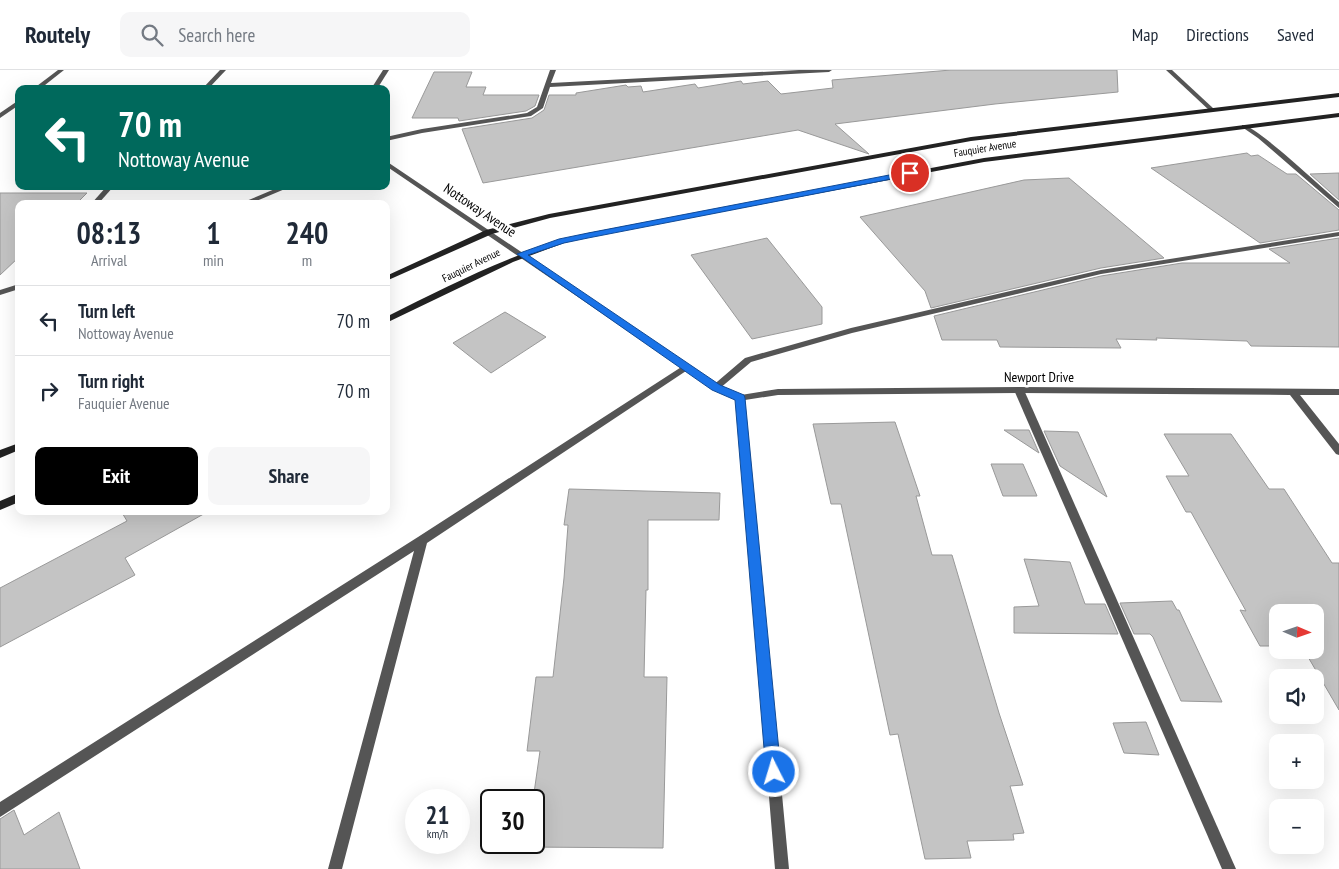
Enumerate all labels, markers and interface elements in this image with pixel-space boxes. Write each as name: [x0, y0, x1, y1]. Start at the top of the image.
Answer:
search box: [120, 12, 470, 57]
text: Routely: [25, 19, 90, 50]
icon: search: [138, 21, 166, 49]
text: Search here: [178, 23, 255, 47]
text: Map: [1132, 23, 1158, 46]
text: Directions: [1186, 23, 1249, 46]
text: Saved: [1277, 23, 1314, 46]
text: 70 m: [118, 101, 182, 147]
icon: left: [35, 105, 100, 170]
street label: Fauquier Avenue: [953, 136, 1018, 160]
text: Nottoway Avenue: [118, 145, 250, 173]
pin: [889, 152, 931, 194]
icon: arrive: [896, 159, 924, 187]
street label: Nottoway Avenue: [440, 179, 520, 241]
text: 08:13: [77, 213, 141, 252]
text: 1: [206, 213, 221, 252]
text: 240: [285, 213, 328, 252]
street label: Fauquier Avenue: [440, 245, 503, 285]
text: Arrival: [91, 250, 127, 270]
text: min: [203, 250, 224, 270]
text: m: [302, 250, 312, 270]
text: Turn left: [78, 299, 135, 323]
icon: left: [35, 307, 63, 335]
text: 70 m: [337, 309, 370, 333]
text: Nottoway Avenue: [78, 323, 174, 343]
street label: Newport Drive: [1004, 368, 1074, 386]
text: Turn right: [78, 369, 144, 393]
icon: right: [35, 377, 63, 405]
text: 70 m: [337, 379, 370, 403]
text: Fauquier Avenue: [78, 393, 170, 413]
button: Exit: [35, 447, 198, 505]
button: Share: [208, 447, 370, 505]
north arrow: [1269, 604, 1324, 659]
map controls: [1269, 604, 1324, 854]
button: sound: [1269, 669, 1324, 724]
button: +: [1269, 734, 1324, 789]
position arrow: [747, 745, 799, 797]
speed limit sign: 30: [480, 789, 545, 854]
text: 21: [426, 799, 449, 831]
button: −: [1269, 799, 1324, 854]
text: km/h: [427, 826, 448, 841]

